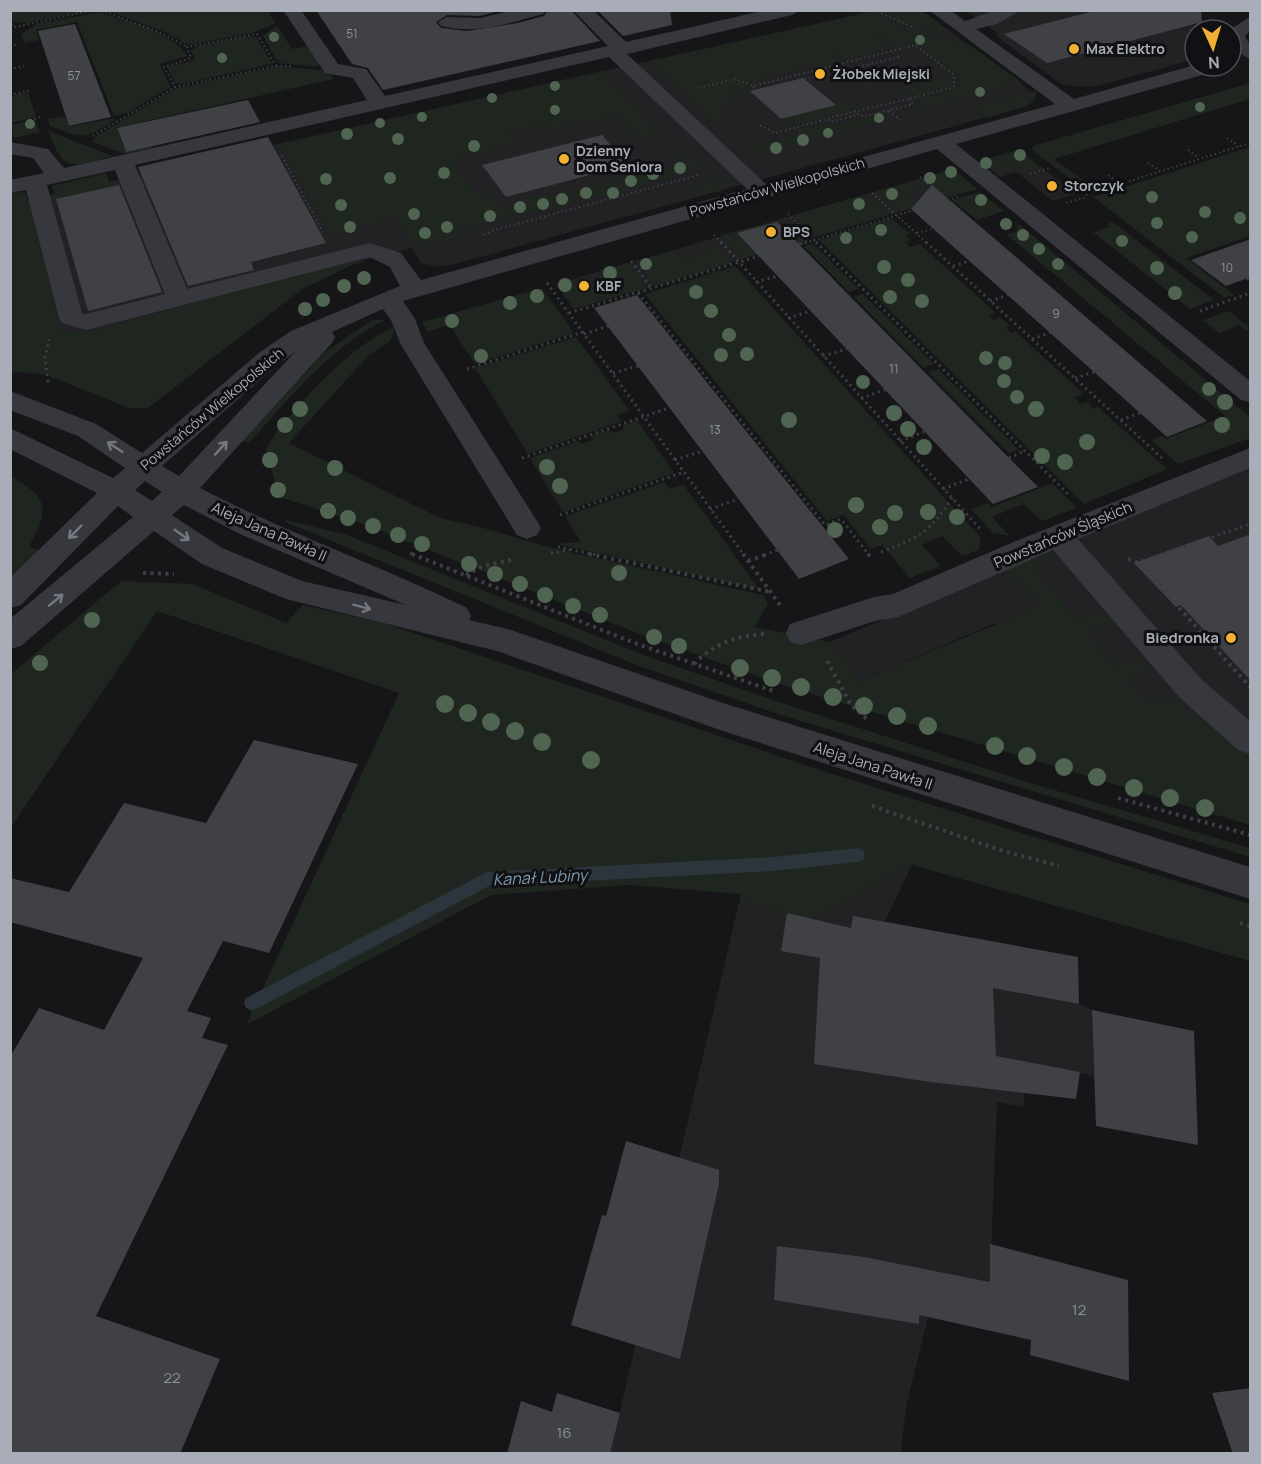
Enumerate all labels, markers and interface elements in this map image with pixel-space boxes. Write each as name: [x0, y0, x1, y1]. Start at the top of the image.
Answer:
north arrow: [1183, 18, 1243, 78]
house number: 51: [346, 25, 358, 42]
place label: Max Elektro: [1086, 39, 1165, 58]
marker: Max Elektro: [1067, 42, 1081, 56]
text: N: [1208, 52, 1221, 74]
place label: Żłobek Miejski: [832, 64, 930, 83]
house number: 57: [68, 67, 80, 84]
marker: Żłobek Miejski: [813, 67, 827, 81]
place label: Dzienny Dom Seniora: [576, 141, 662, 176]
marker: Dzienny Dom Seniora: [557, 152, 571, 166]
street label: Powstańców Wielkopolskich: [687, 152, 867, 221]
place label: Storczyk: [1064, 176, 1124, 195]
marker: Storczyk: [1045, 179, 1059, 193]
place label: BPS: [783, 222, 810, 241]
marker: BPS: [764, 225, 778, 239]
house number: 10: [1221, 259, 1233, 276]
place label: KBF: [596, 276, 622, 295]
marker: KBF: [577, 279, 591, 293]
house number: 9: [1052, 305, 1060, 322]
street label: Powstańców Wielkopolskich: [136, 343, 287, 474]
house number: 11: [889, 360, 899, 377]
house number: 13: [709, 421, 721, 438]
one-way arrow: [214, 440, 228, 455]
one-way arrow: [107, 441, 124, 453]
street label: Powstańców Śląskich: [990, 496, 1135, 573]
street label: Aleja Jana Pawła II: [208, 497, 330, 566]
one-way arrow: [67, 525, 82, 540]
one-way arrow: [174, 529, 190, 541]
one-way arrow: [48, 593, 64, 606]
one-way arrow: [352, 602, 371, 614]
place label: Biedronka: [1146, 627, 1219, 648]
marker: Biedronka: [1224, 631, 1238, 645]
street label: Aleja Jana Pawła II: [811, 736, 935, 795]
water label: Kanał Lubiny: [492, 863, 590, 890]
house number: 12: [1072, 1299, 1086, 1320]
house number: 22: [163, 1367, 181, 1388]
house number: 16: [556, 1422, 572, 1443]

